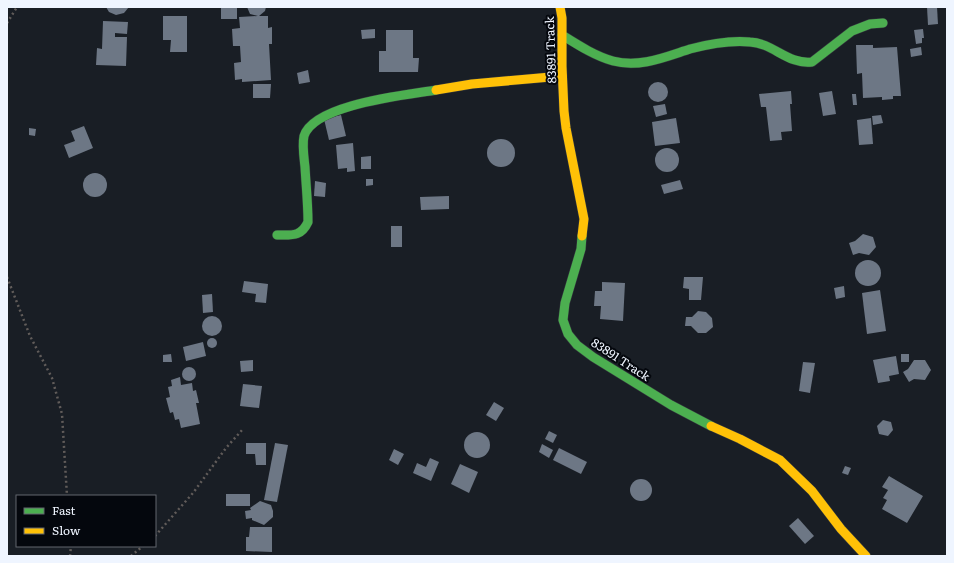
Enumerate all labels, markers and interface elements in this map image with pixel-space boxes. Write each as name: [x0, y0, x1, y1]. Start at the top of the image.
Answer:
street label: 83891 Track: [540, 15, 560, 84]
street label: 83891 Track: [588, 333, 655, 385]
legend: [16, 495, 156, 547]
text: Fast: [52, 501, 76, 519]
text: Slow: [52, 521, 81, 539]

